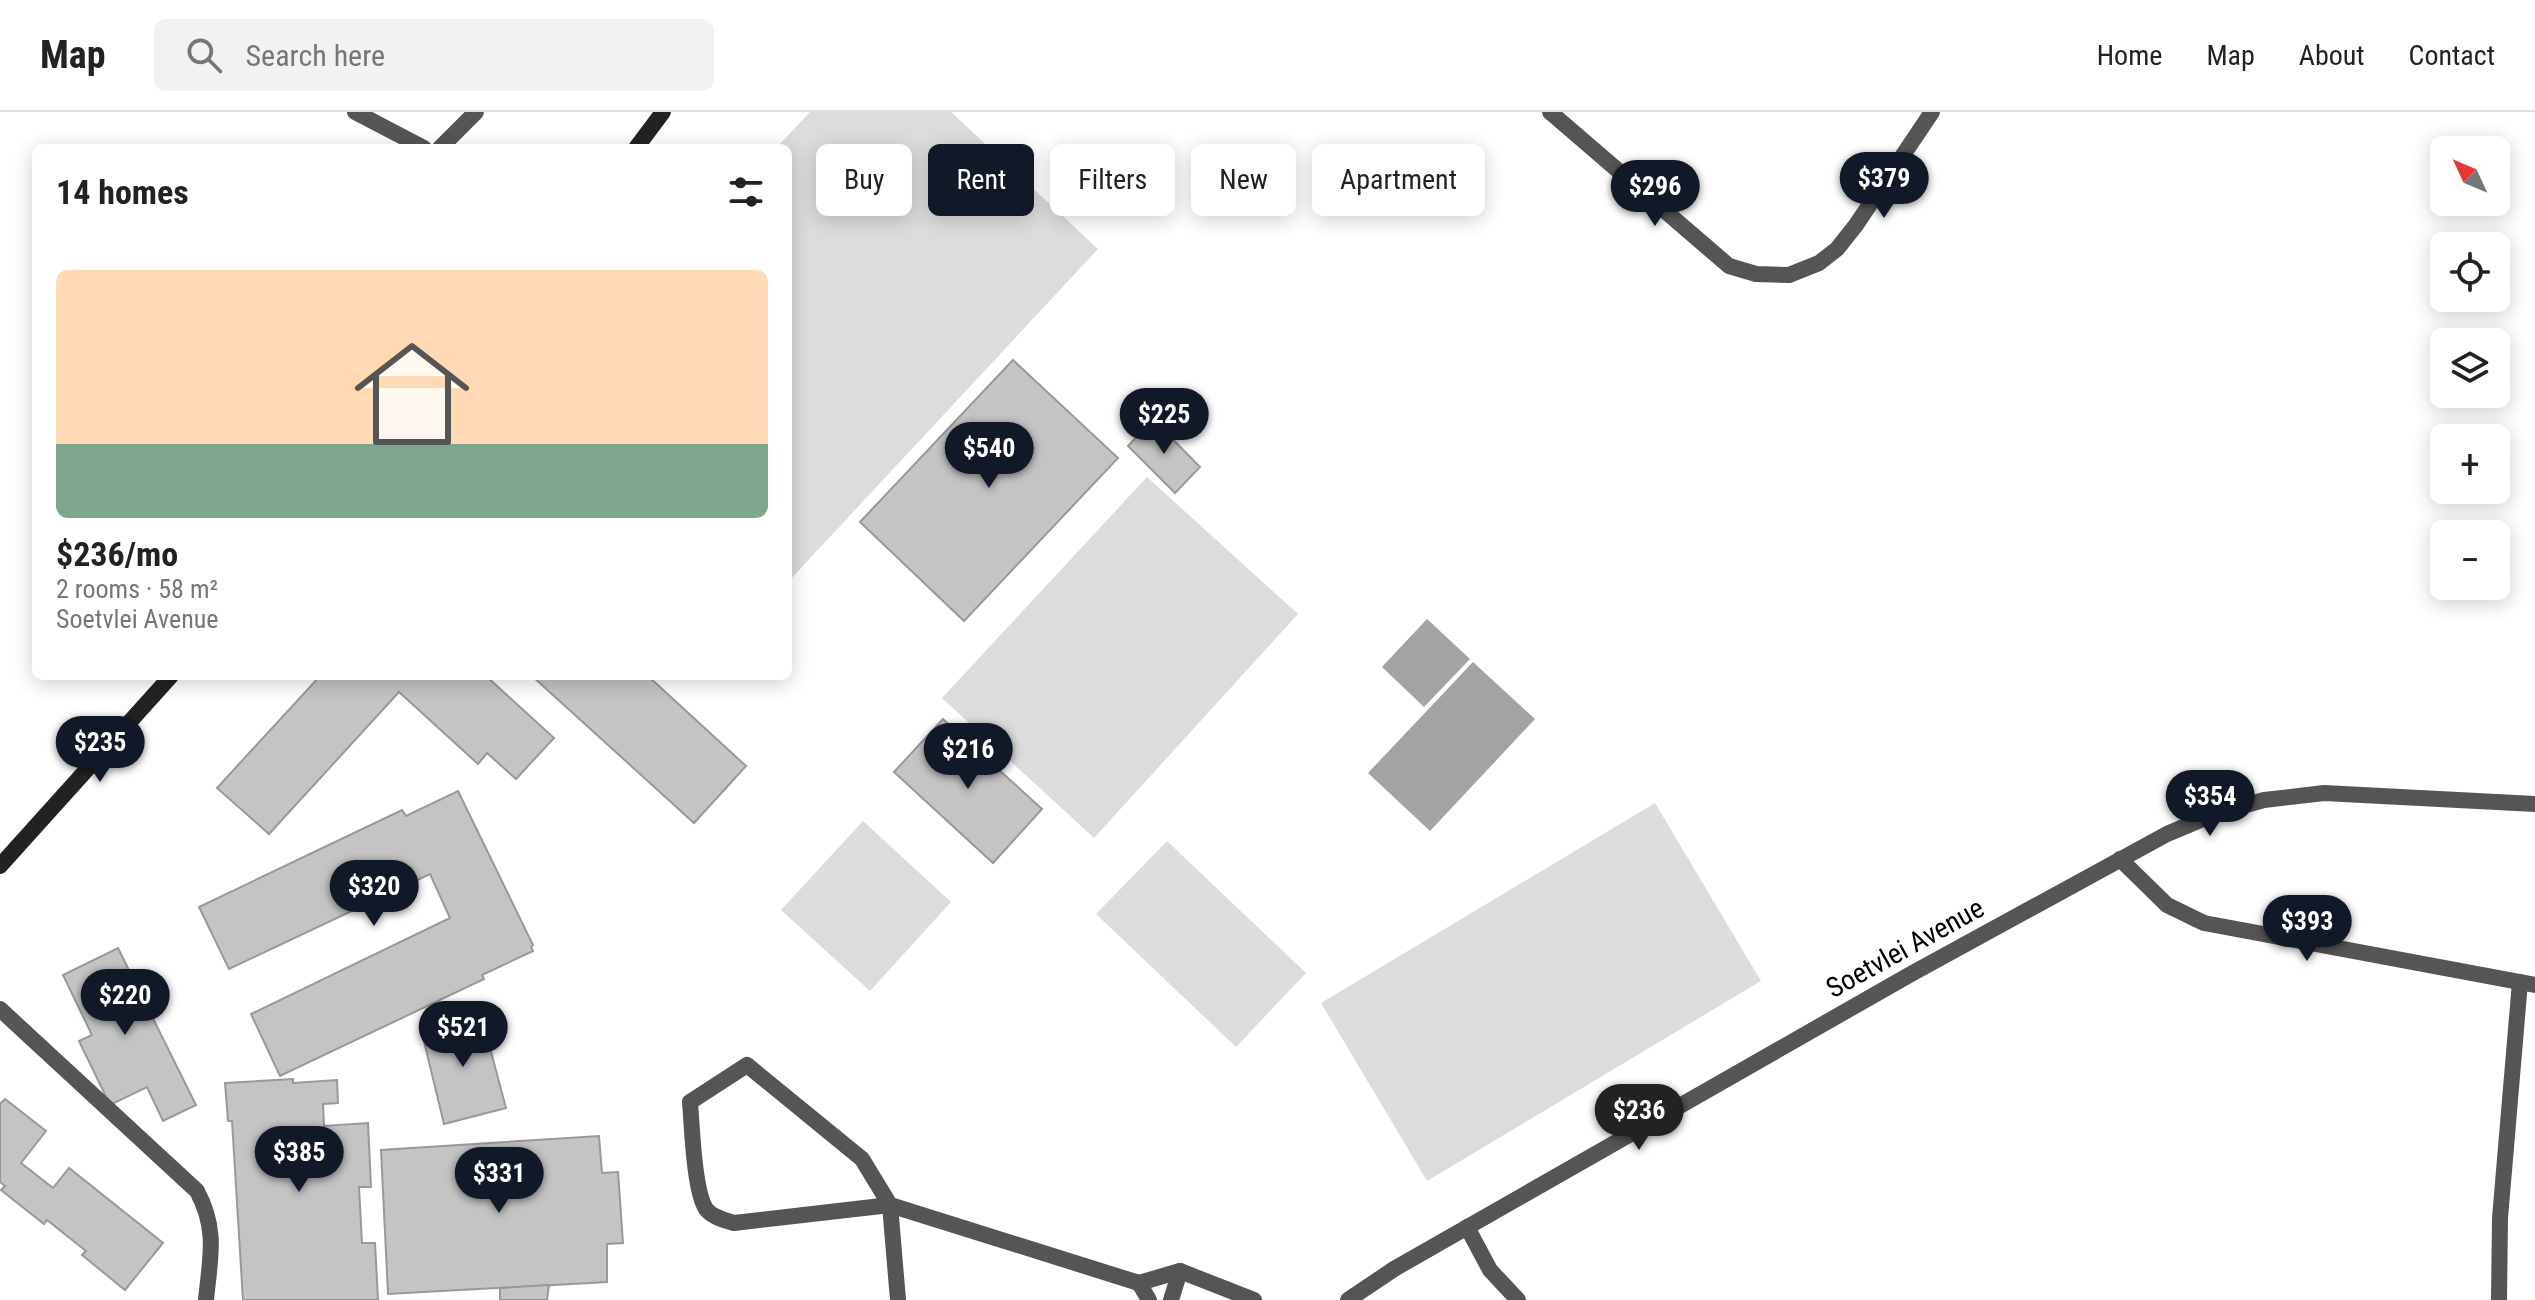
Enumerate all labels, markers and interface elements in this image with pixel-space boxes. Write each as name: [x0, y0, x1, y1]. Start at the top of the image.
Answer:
search box: [154, 19, 714, 91]
text: Map: [40, 33, 106, 77]
icon: search: [182, 33, 226, 77]
text: Search here: [246, 38, 385, 73]
text: Home: [2097, 39, 2162, 72]
text: Map: [2206, 39, 2255, 72]
text: About: [2299, 39, 2365, 72]
text: Contact: [2409, 39, 2495, 72]
north arrow: [2430, 136, 2510, 216]
map controls: [2430, 136, 2510, 600]
chip: Buy: [816, 144, 912, 216]
chip: Rent: [928, 144, 1034, 216]
chip: Filters: [1050, 144, 1175, 216]
chip: New: [1191, 144, 1296, 216]
chip: Apartment: [1312, 144, 1485, 216]
pin: $379: [1837, 152, 1931, 220]
pin: $296: [1608, 160, 1702, 228]
text: $379: [1858, 163, 1910, 193]
icon: filters: [724, 170, 768, 214]
text: $296: [1629, 171, 1681, 201]
text: 14 homes: [56, 172, 189, 212]
button: locate: [2430, 232, 2510, 312]
icon: home: [340, 322, 484, 466]
button: layers: [2430, 328, 2510, 408]
pin: $225: [1117, 388, 1211, 456]
text: $225: [1138, 399, 1190, 429]
pin: $540: [942, 422, 1036, 490]
button: +: [2430, 424, 2510, 504]
text: $540: [963, 433, 1015, 463]
button: −: [2430, 520, 2510, 600]
text: $236/mo: [56, 534, 178, 574]
text: 2 rooms · 58 m²: [56, 574, 218, 604]
text: Soetvlei Avenue: [56, 604, 218, 634]
pin: $235: [53, 716, 147, 784]
pin: $216: [921, 723, 1015, 791]
text: $235: [74, 727, 126, 757]
text: $216: [942, 734, 994, 764]
pin: $354: [2163, 770, 2257, 838]
text: $354: [2184, 781, 2236, 811]
pin: $320: [327, 860, 421, 928]
text: $320: [348, 871, 400, 901]
street label: Soetvlei Avenue: [1820, 891, 1990, 1005]
pin: $393: [2260, 895, 2354, 963]
text: $393: [2281, 906, 2333, 936]
pin: $220: [78, 969, 172, 1037]
text: $220: [99, 980, 151, 1010]
pin: $521: [416, 1001, 510, 1069]
text: $521: [437, 1012, 489, 1042]
pin: $236: [1592, 1084, 1686, 1152]
text: $236: [1613, 1095, 1665, 1125]
pin: $385: [252, 1126, 346, 1194]
text: $385: [273, 1137, 325, 1167]
pin: $331: [452, 1147, 546, 1215]
text: $331: [473, 1158, 525, 1188]

